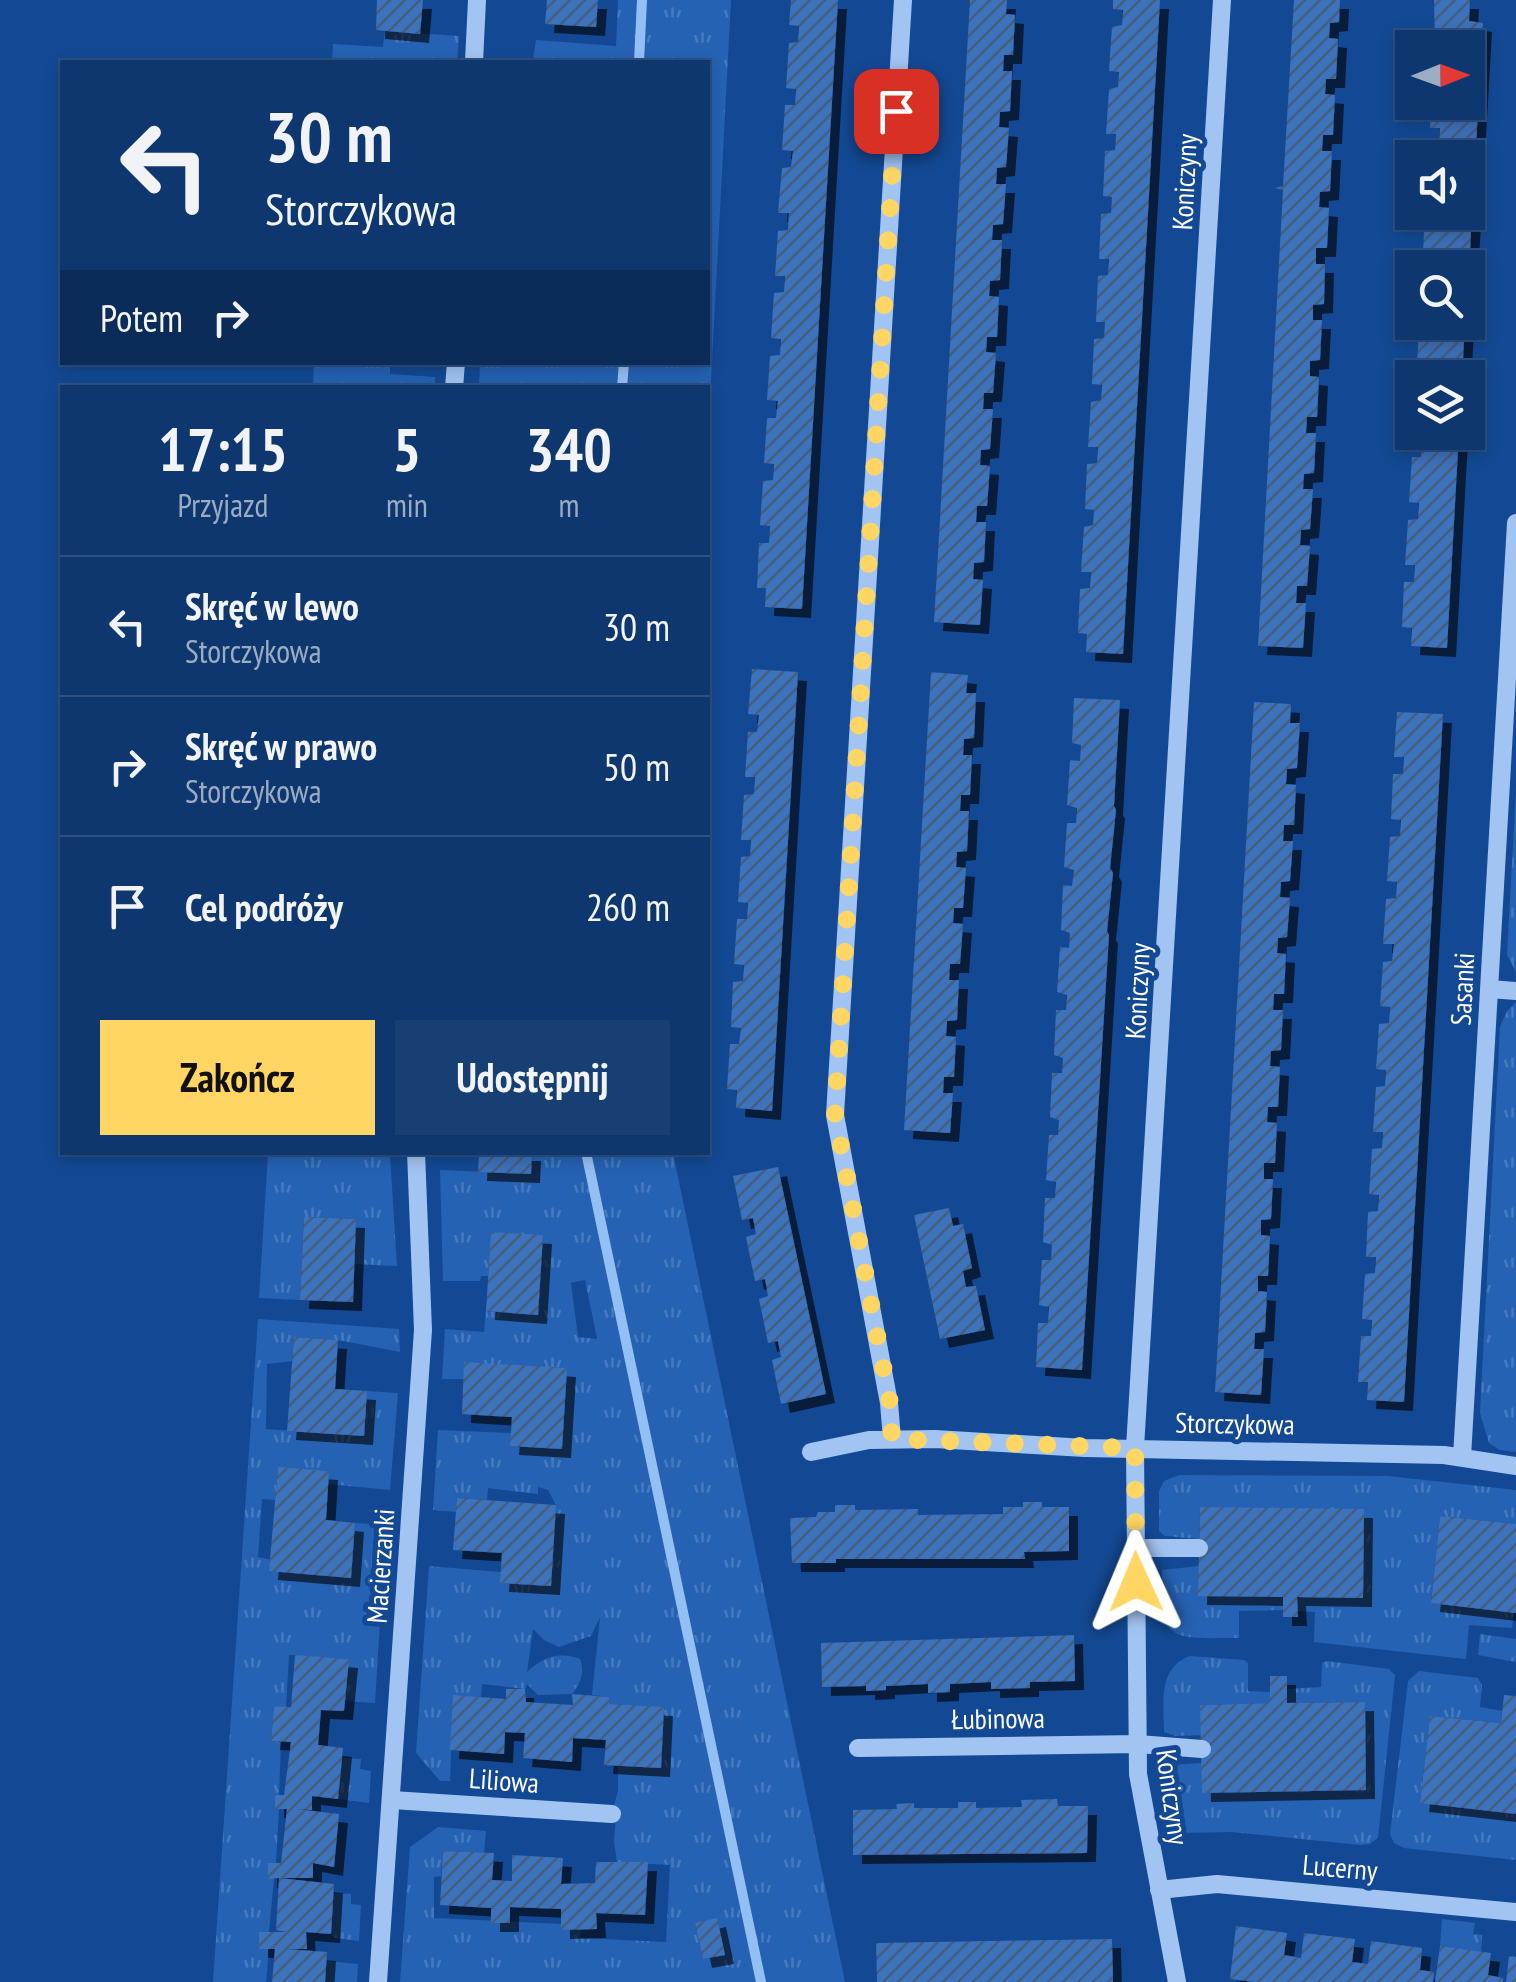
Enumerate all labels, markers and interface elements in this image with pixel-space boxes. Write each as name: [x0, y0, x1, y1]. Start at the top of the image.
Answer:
north arrow: [1395, 30, 1485, 120]
map controls: [1395, 30, 1485, 450]
pin: [854, 69, 939, 154]
icon: arrive: [869, 84, 924, 139]
text: 30 m: [265, 91, 393, 181]
icon: left: [100, 100, 230, 230]
street label: Koniczyny: [1163, 133, 1205, 231]
button: sound: [1395, 140, 1485, 230]
text: Storczykowa: [265, 179, 457, 237]
button: search: [1395, 250, 1485, 340]
icon: right: [203, 290, 258, 345]
text: Potem: [100, 293, 183, 342]
button: layers: [1395, 360, 1485, 450]
text: 17:15: [158, 410, 288, 488]
text: 5: [393, 410, 421, 488]
text: 340: [526, 410, 612, 488]
text: Przyjazd: [178, 484, 268, 526]
text: min: [386, 484, 428, 526]
text: m: [558, 484, 579, 526]
text: Skręć w lewo: [185, 581, 359, 630]
icon: left: [100, 599, 155, 654]
text: 30 m: [603, 602, 670, 651]
text: Storczykowa: [185, 630, 322, 672]
text: Skręć w prawo: [185, 721, 377, 770]
icon: right: [100, 739, 155, 794]
text: 50 m: [603, 742, 670, 791]
text: Storczykowa: [185, 770, 322, 812]
icon: arrive: [100, 879, 155, 934]
text: Cel podróży: [185, 882, 343, 931]
text: 260 m: [586, 882, 670, 931]
street label: Koniczyny: [1116, 942, 1158, 1040]
street label: Sasanki: [1442, 952, 1482, 1026]
button: Zakończ: [100, 1020, 375, 1135]
button: Udostępnij: [395, 1020, 670, 1135]
street label: Storczykowa: [1175, 1403, 1295, 1443]
street label: Macierzanki: [358, 1507, 402, 1625]
position arrow: [1084, 1530, 1188, 1634]
street label: Łubinowa: [951, 1699, 1045, 1737]
street label: Koniczyny: [1148, 1747, 1198, 1848]
street label: Liliowa: [468, 1759, 540, 1801]
street label: Lucerny: [1301, 1845, 1379, 1889]

